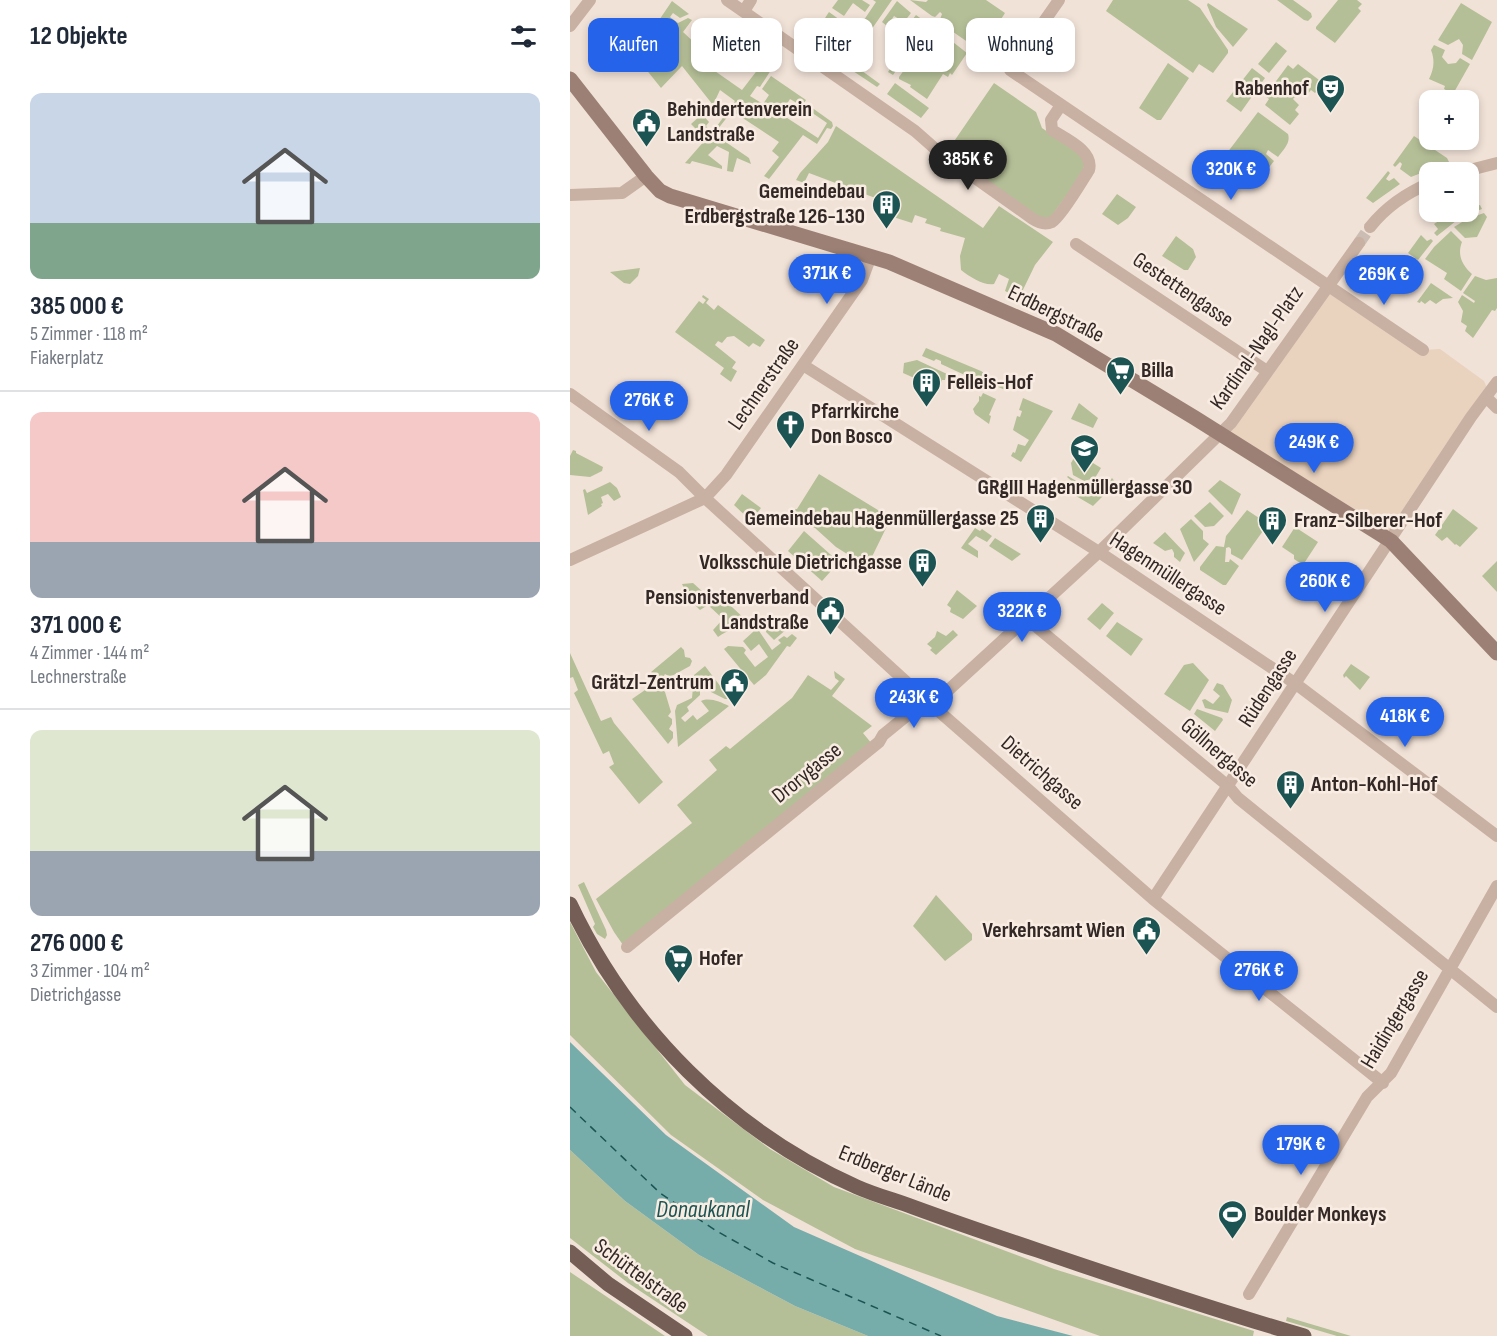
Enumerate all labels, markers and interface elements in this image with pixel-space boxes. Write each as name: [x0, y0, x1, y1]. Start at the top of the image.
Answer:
chip: Kaufen: [588, 18, 679, 72]
chip: Mieten: [691, 18, 782, 72]
chip: Filter: [794, 18, 873, 72]
chip: Neu: [885, 18, 954, 72]
chip: Wohnung: [966, 18, 1075, 72]
icon: filters: [507, 20, 540, 53]
text: 12 Objekte: [30, 21, 128, 52]
theatre icon: Rabenhof: [1314, 72, 1346, 114]
place label: Rabenhof: [1235, 75, 1310, 102]
map controls: [1419, 90, 1479, 222]
button: +: [1419, 90, 1479, 150]
place label: Behindertenverein Landstraße: [667, 96, 812, 148]
public building icon: Behindertenverein Landstraße: [630, 106, 662, 148]
icon: home: [231, 132, 339, 240]
pin: 385K €: [919, 140, 1017, 191]
text: 385K €: [943, 147, 993, 171]
pin: 320K €: [1182, 150, 1280, 201]
text: 320K €: [1206, 157, 1256, 181]
button: −: [1419, 162, 1479, 222]
place label: Gemeindebau Erdbergstraße 126-130: [684, 178, 865, 230]
building icon: Gemeindebau Erdbergstraße 126-130: [870, 188, 902, 230]
street label: Gestettengasse: [1127, 246, 1239, 334]
pin: 371K €: [778, 254, 876, 305]
pin: 269K €: [1335, 255, 1433, 306]
text: 371K €: [803, 261, 851, 285]
text: 269K €: [1359, 262, 1409, 286]
street label: Erdbergstraße: [1003, 279, 1109, 349]
street label: Kardinal-Nagl-Platz: [1204, 281, 1310, 415]
text: 385 000 €: [30, 291, 124, 322]
text: 5 Zimmer · 118 m²: [30, 322, 148, 346]
street label: Lechnerstraße: [722, 333, 806, 435]
text: Fiakerplatz: [30, 346, 104, 370]
supermarket icon: Billa: [1104, 354, 1136, 396]
place label: Billa: [1141, 357, 1174, 384]
building icon: Felleis-Hof: [910, 366, 942, 408]
place label: Felleis-Hof: [947, 369, 1034, 396]
pin: 276K €: [600, 381, 698, 432]
text: 276K €: [624, 388, 674, 412]
place label: Pfarrkirche Don Bosco: [811, 398, 899, 450]
church icon: Pfarrkirche Don Bosco: [774, 408, 806, 450]
pin: 249K €: [1265, 423, 1363, 474]
text: 249K €: [1289, 430, 1339, 454]
school or university icon: GRgIII Hagenmüllergasse 30: [1069, 432, 1101, 474]
icon: home: [231, 451, 339, 559]
place label: GRgIII Hagenmüllergasse 30: [977, 474, 1193, 501]
building icon: Gemeindebau Hagenmüllergasse 25: [1024, 502, 1056, 544]
building icon: Franz-Silberer-Hof: [1257, 504, 1289, 546]
place label: Gemeindebau Hagenmüllergasse 25: [745, 505, 1019, 532]
place label: Franz-Silberer-Hof: [1294, 507, 1443, 534]
street label: Hagenmüllergasse: [1104, 526, 1232, 622]
building icon: Volksschule Dietrichgasse: [907, 546, 939, 588]
place label: Volksschule Dietrichgasse: [699, 549, 902, 576]
pin: 260K €: [1276, 562, 1374, 613]
text: 260K €: [1300, 569, 1350, 593]
place label: Pensionistenverband Landstraße: [645, 584, 809, 636]
pin: 322K €: [973, 592, 1071, 643]
public building icon: Pensionistenverband Landstraße: [814, 594, 846, 636]
text: 322K €: [997, 599, 1047, 623]
text: 371 000 €: [30, 610, 122, 641]
text: 4 Zimmer · 144 m²: [30, 641, 149, 665]
street label: Rüdengasse: [1233, 644, 1303, 732]
text: Lechnerstraße: [30, 665, 127, 689]
public building icon: Grätzl-Zentrum: [719, 666, 751, 708]
place label: Grätzl-Zentrum: [591, 669, 714, 696]
pin: 243K €: [865, 678, 963, 729]
text: 243K €: [889, 685, 939, 709]
pin: 418K €: [1356, 697, 1454, 748]
text: 418K €: [1380, 704, 1430, 728]
street label: Göllnergasse: [1175, 712, 1263, 794]
street label: Dietrichgasse: [995, 730, 1089, 816]
street label: Drorygasse: [767, 737, 847, 809]
building icon: Anton-Kohl-Hof: [1274, 768, 1306, 810]
icon: home: [231, 769, 339, 877]
place label: Anton-Kohl-Hof: [1310, 771, 1439, 798]
public building icon: Verkehrsamt Wien: [1130, 914, 1162, 956]
place label: Verkehrsamt Wien: [982, 917, 1125, 944]
text: 276 000 €: [30, 928, 124, 959]
supermarket icon: Hofer: [662, 942, 694, 984]
place label: Hofer: [699, 945, 743, 972]
pin: 276K €: [1210, 951, 1308, 1002]
text: 276K €: [1234, 958, 1284, 982]
text: 3 Zimmer · 104 m²: [30, 959, 150, 983]
street label: Haidingergasse: [1355, 964, 1435, 1074]
text: Dietrichgasse: [30, 983, 121, 1007]
pin: 179K €: [1252, 1125, 1350, 1176]
text: 179K €: [1276, 1132, 1326, 1156]
street label: Erdberger Lände: [835, 1139, 955, 1209]
water label: Donaukanal: [656, 1195, 750, 1224]
sports icon: Boulder Monkeys: [1217, 1198, 1249, 1240]
place label: Boulder Monkeys: [1254, 1201, 1386, 1228]
street label: Schüttelstraße: [589, 1233, 693, 1319]

